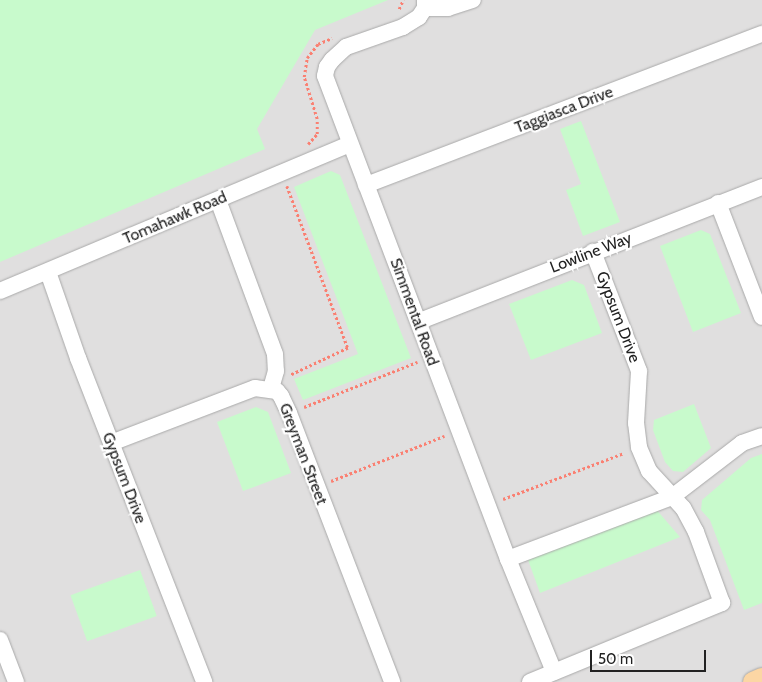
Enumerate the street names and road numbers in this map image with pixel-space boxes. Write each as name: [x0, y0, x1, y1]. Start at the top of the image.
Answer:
street label: Taggiasca Drive: [512, 82, 616, 138]
street label: Tomahawk Road: [120, 187, 230, 249]
street label: Lowline Way: [547, 229, 635, 277]
street label: Simmental Road: [386, 256, 442, 368]
street label: Gypsum Drive: [592, 269, 644, 365]
street label: Greyman Street: [275, 401, 331, 507]
street label: Gypsum Drive: [98, 430, 150, 526]

